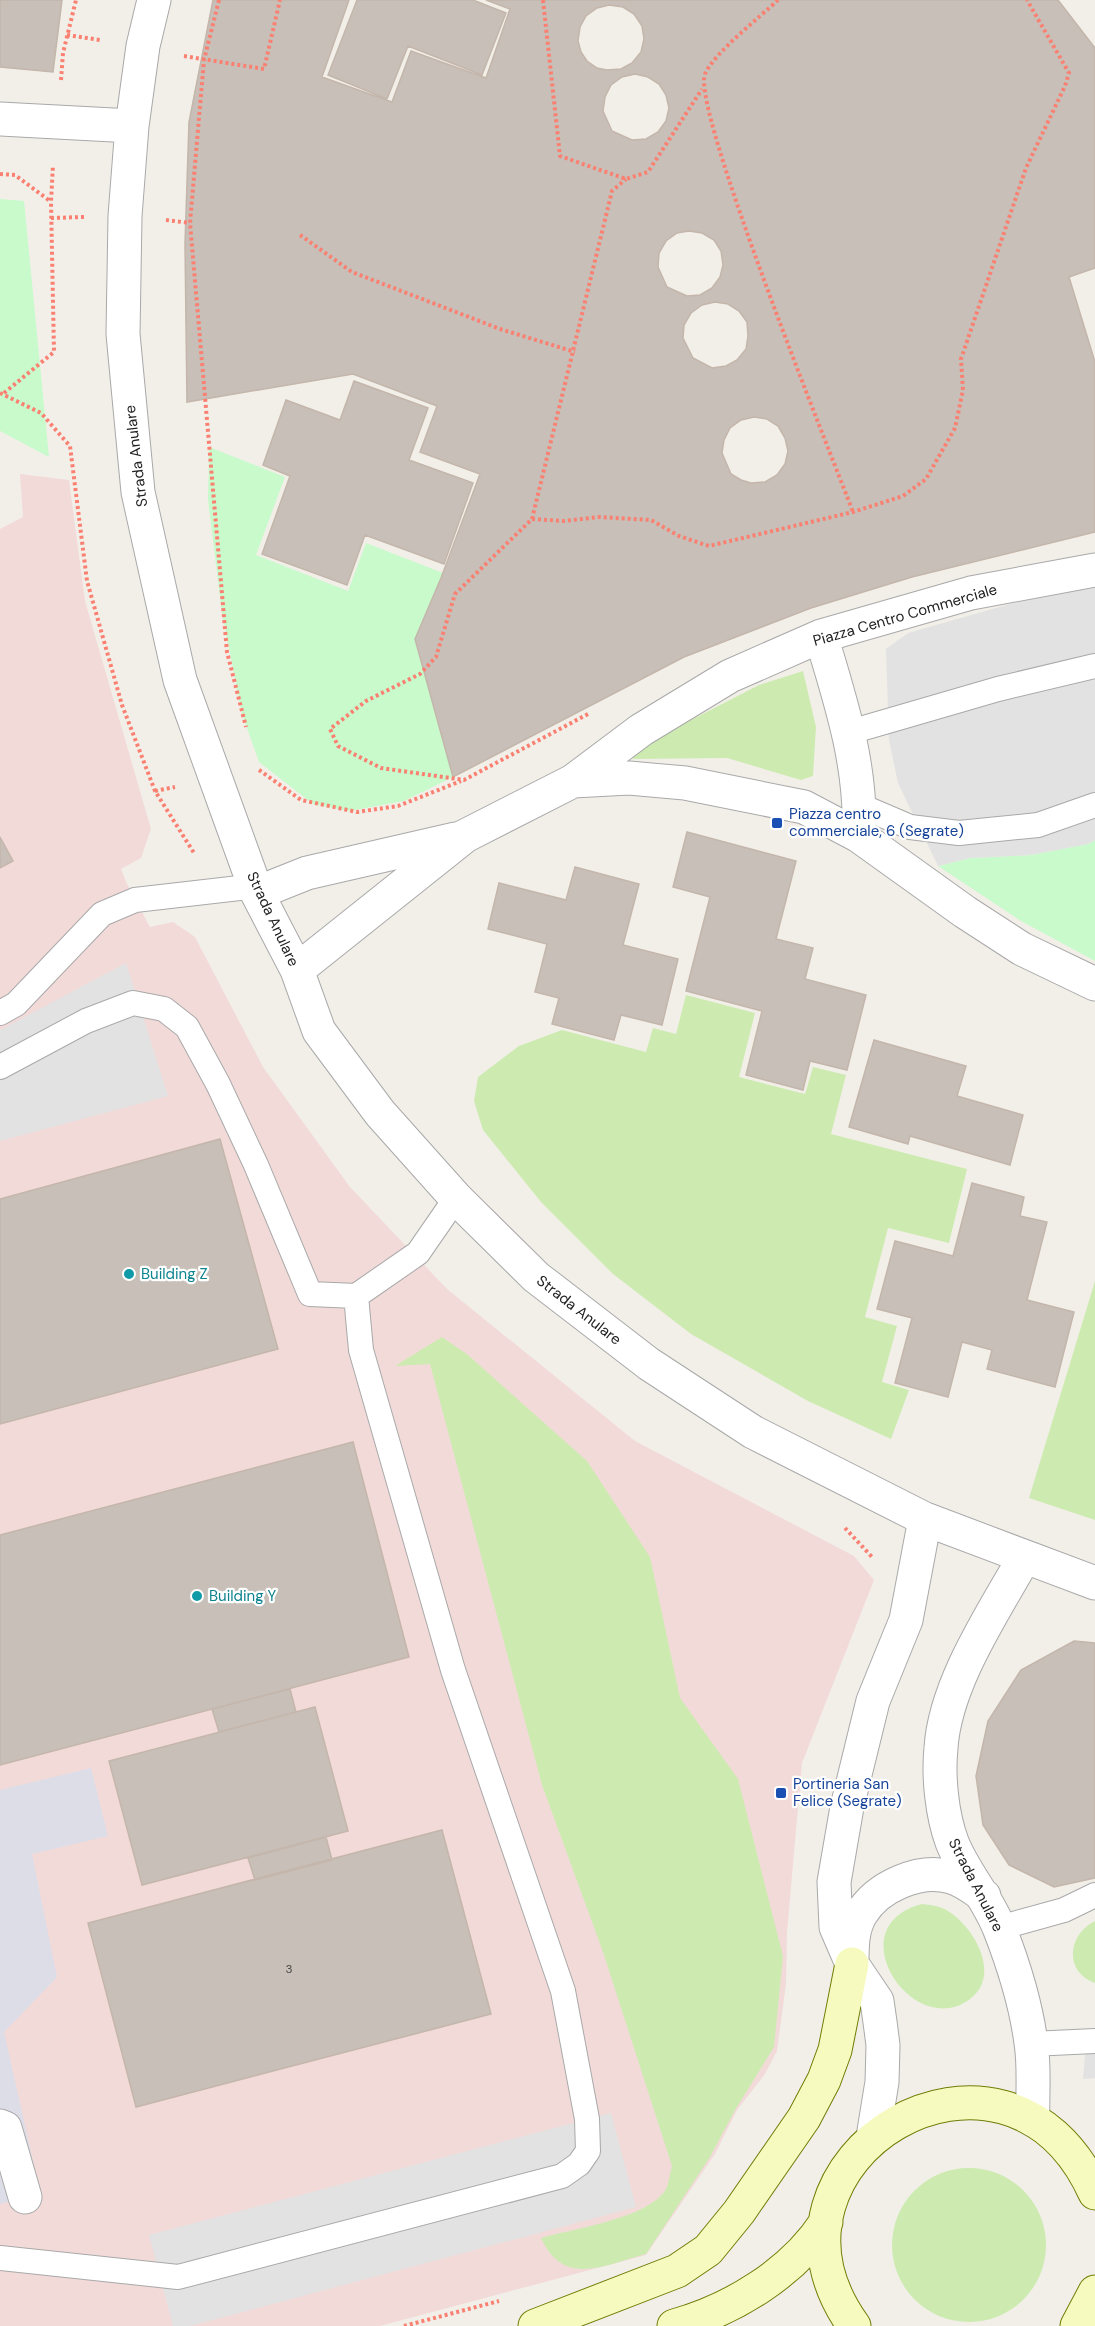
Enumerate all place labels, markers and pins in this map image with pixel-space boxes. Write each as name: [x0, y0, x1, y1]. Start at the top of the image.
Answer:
place label: Piazza centro commerciale, 6 (Segrate): [789, 804, 964, 841]
marker: Piazza centro commerciale, 6 (Segrate): [770, 816, 784, 830]
place label: Building Z: [141, 1264, 208, 1284]
marker: Building Z: [122, 1267, 136, 1281]
place label: Building Y: [209, 1586, 277, 1606]
marker: Building Y: [190, 1589, 204, 1603]
place label: Portineria San Felice (Segrate): [793, 1774, 902, 1811]
marker: Portineria San Felice (Segrate): [774, 1786, 788, 1800]

